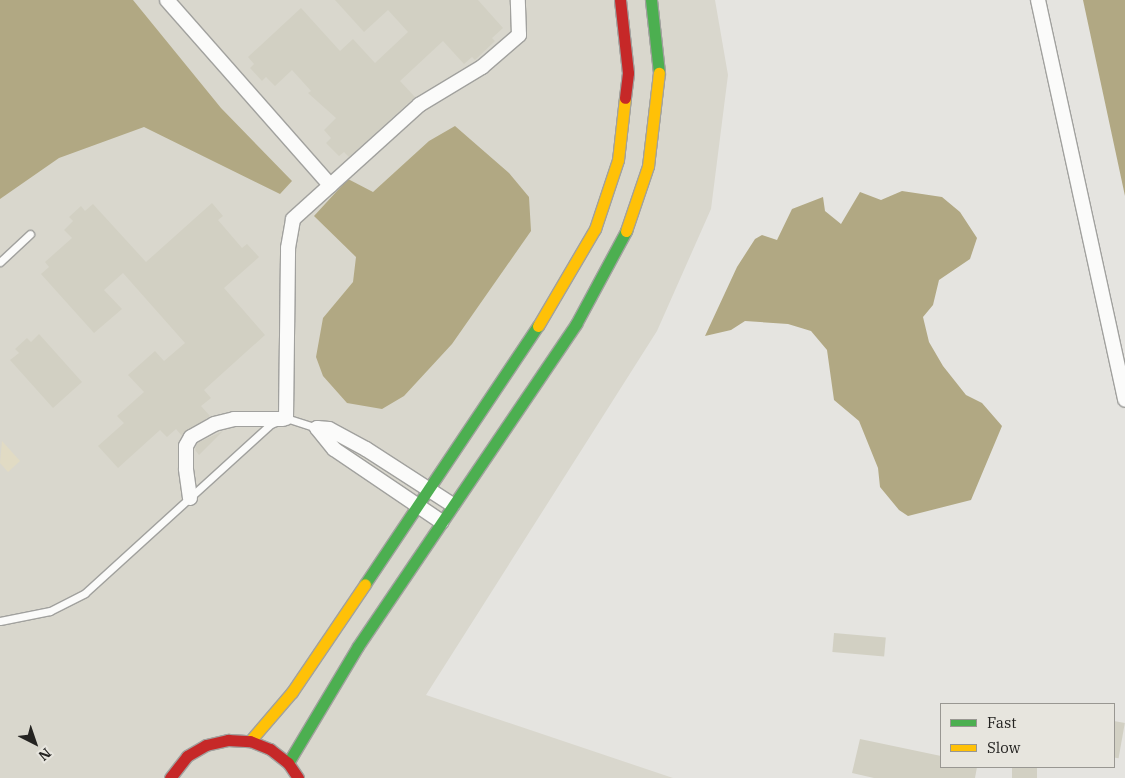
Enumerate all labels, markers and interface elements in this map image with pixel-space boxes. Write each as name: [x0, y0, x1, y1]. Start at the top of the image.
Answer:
legend: [940, 703, 1115, 768]
text: Fast: [987, 713, 1017, 732]
north arrow: [10, 718, 60, 768]
text: Slow: [987, 738, 1020, 757]
text: N: [35, 744, 55, 765]

